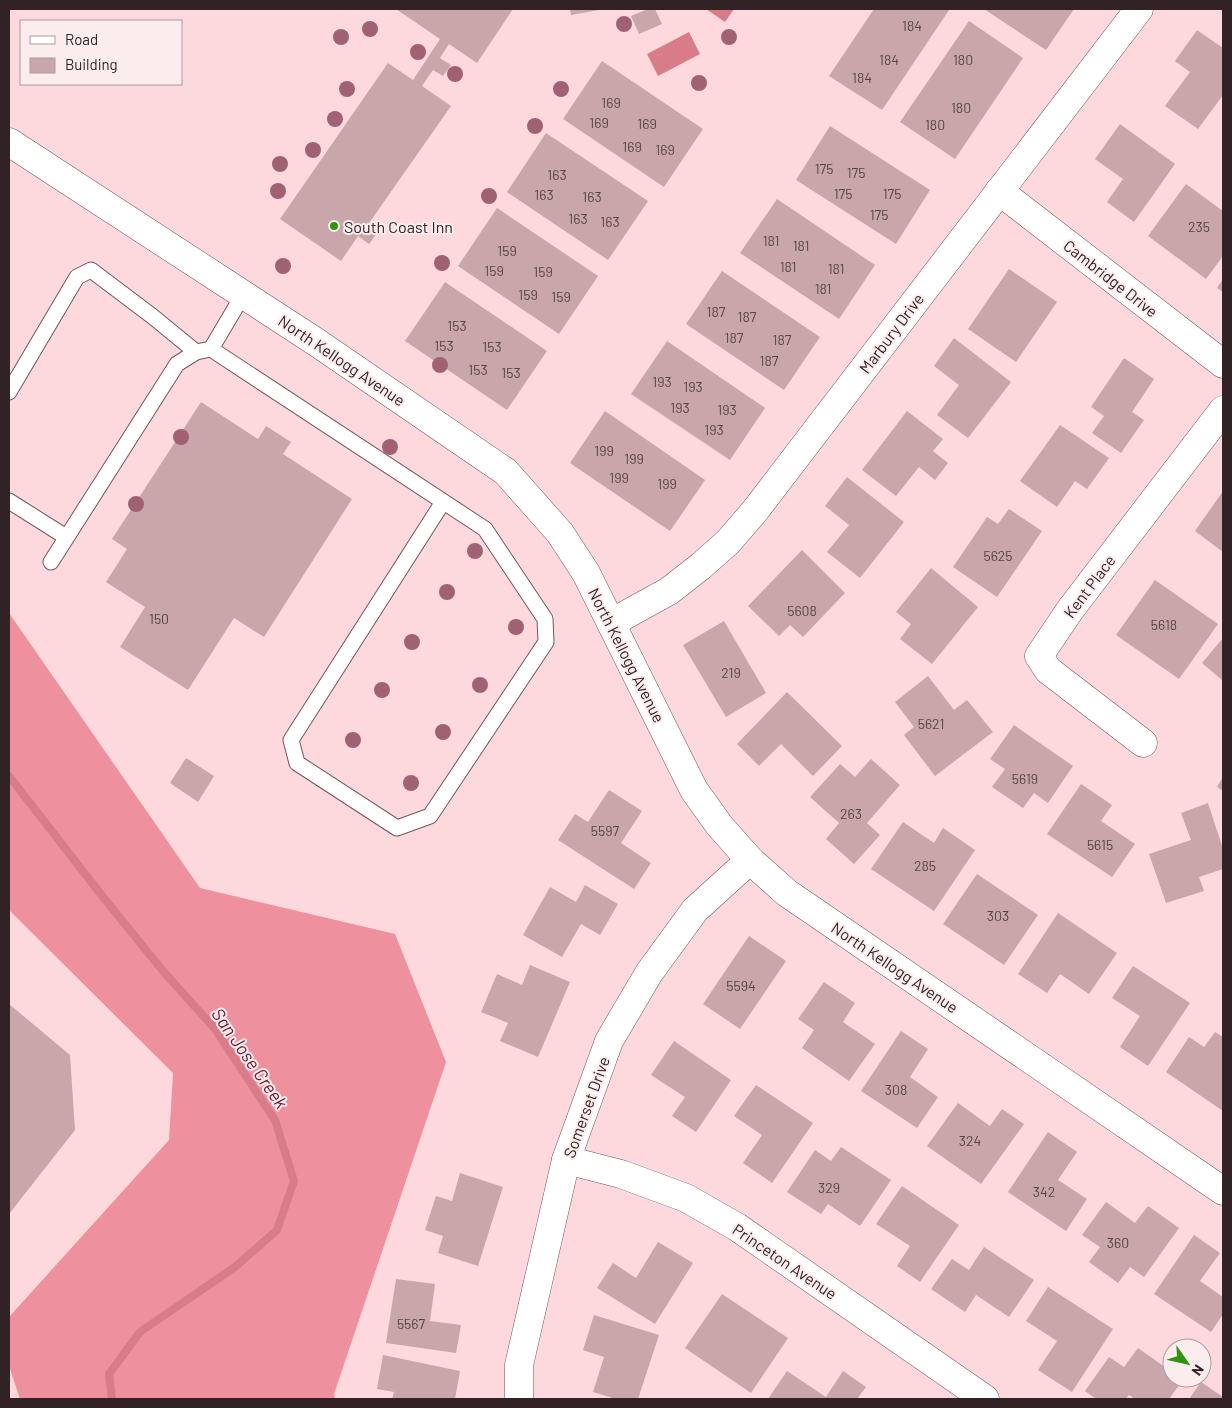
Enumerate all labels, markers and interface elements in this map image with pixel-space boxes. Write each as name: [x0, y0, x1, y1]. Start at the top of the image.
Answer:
house number: 184: [902, 17, 922, 34]
legend: [20, 20, 182, 85]
text: Road: [65, 30, 98, 48]
house number: 184: [879, 51, 899, 68]
house number: 180: [953, 51, 973, 68]
text: Building: [65, 55, 118, 73]
house number: 184: [852, 69, 872, 86]
house number: 169: [601, 94, 621, 111]
house number: 180: [951, 99, 971, 116]
house number: 169: [589, 114, 609, 131]
house number: 169: [637, 115, 657, 132]
house number: 180: [925, 116, 945, 133]
house number: 169: [622, 138, 642, 155]
house number: 169: [655, 141, 675, 158]
house number: 175: [815, 160, 833, 177]
house number: 175: [847, 164, 865, 181]
house number: 163: [547, 166, 567, 183]
house number: 175: [834, 185, 852, 202]
house number: 175: [883, 185, 901, 202]
house number: 163: [534, 186, 554, 203]
house number: 163: [582, 188, 602, 205]
house number: 175: [870, 206, 888, 223]
house number: 163: [568, 210, 588, 227]
house number: 163: [600, 213, 620, 230]
place label: South Coast Inn: [344, 217, 453, 236]
house number: 235: [1188, 218, 1210, 235]
marker: South Coast Inn: [328, 220, 340, 232]
house number: 181: [763, 232, 779, 249]
street label: Cambridge Drive: [1060, 235, 1162, 321]
house number: 181: [793, 237, 809, 254]
house number: 159: [497, 242, 517, 259]
house number: 181: [780, 258, 796, 275]
house number: 181: [828, 260, 844, 277]
house number: 159: [484, 262, 504, 279]
house number: 159: [533, 263, 553, 280]
house number: 181: [815, 280, 831, 297]
house number: 159: [518, 286, 538, 303]
house number: 159: [551, 288, 571, 305]
street label: Marbury Drive: [855, 289, 927, 377]
house number: 187: [707, 303, 726, 320]
house number: 187: [738, 308, 757, 325]
street label: North Kellogg Avenue: [275, 311, 409, 409]
house number: 153: [447, 317, 467, 334]
house number: 187: [725, 329, 744, 346]
house number: 187: [773, 331, 792, 348]
house number: 153: [434, 337, 454, 354]
house number: 153: [482, 338, 502, 355]
house number: 187: [760, 352, 779, 369]
house number: 153: [468, 361, 488, 378]
house number: 153: [501, 364, 521, 381]
house number: 193: [652, 373, 672, 390]
house number: 193: [683, 378, 703, 395]
house number: 193: [670, 399, 690, 416]
house number: 193: [717, 401, 737, 418]
house number: 193: [704, 421, 724, 438]
house number: 199: [594, 442, 614, 459]
house number: 199: [624, 450, 644, 467]
house number: 199: [609, 469, 629, 486]
house number: 199: [657, 475, 677, 492]
house number: 5625: [983, 547, 1013, 564]
street label: Kent Place: [1059, 551, 1119, 621]
street label: North Kellogg Avenue: [585, 585, 669, 725]
house number: 5608: [787, 602, 817, 619]
house number: 150: [149, 610, 169, 627]
house number: 5618: [1151, 616, 1177, 633]
house number: 219: [721, 664, 741, 681]
house number: 5621: [918, 715, 944, 732]
house number: 5619: [1012, 770, 1038, 787]
house number: 263: [840, 805, 862, 822]
house number: 5597: [591, 822, 620, 839]
house number: 5615: [1087, 836, 1113, 853]
house number: 285: [914, 857, 936, 874]
house number: 303: [987, 907, 1009, 924]
street label: North Kellogg Avenue: [828, 918, 962, 1016]
house number: 5594: [726, 977, 756, 994]
water label: San Jose Creek: [207, 1003, 293, 1113]
street label: Somerset Drive: [559, 1054, 613, 1160]
house number: 308: [885, 1081, 907, 1098]
house number: 324: [959, 1132, 981, 1149]
house number: 329: [818, 1179, 840, 1196]
house number: 342: [1033, 1183, 1055, 1200]
street label: Princeton Avenue: [729, 1219, 841, 1303]
house number: 360: [1107, 1234, 1129, 1251]
house number: 5567: [397, 1315, 425, 1332]
north arrow: [1162, 1338, 1212, 1388]
text: N: [1189, 1362, 1208, 1379]

